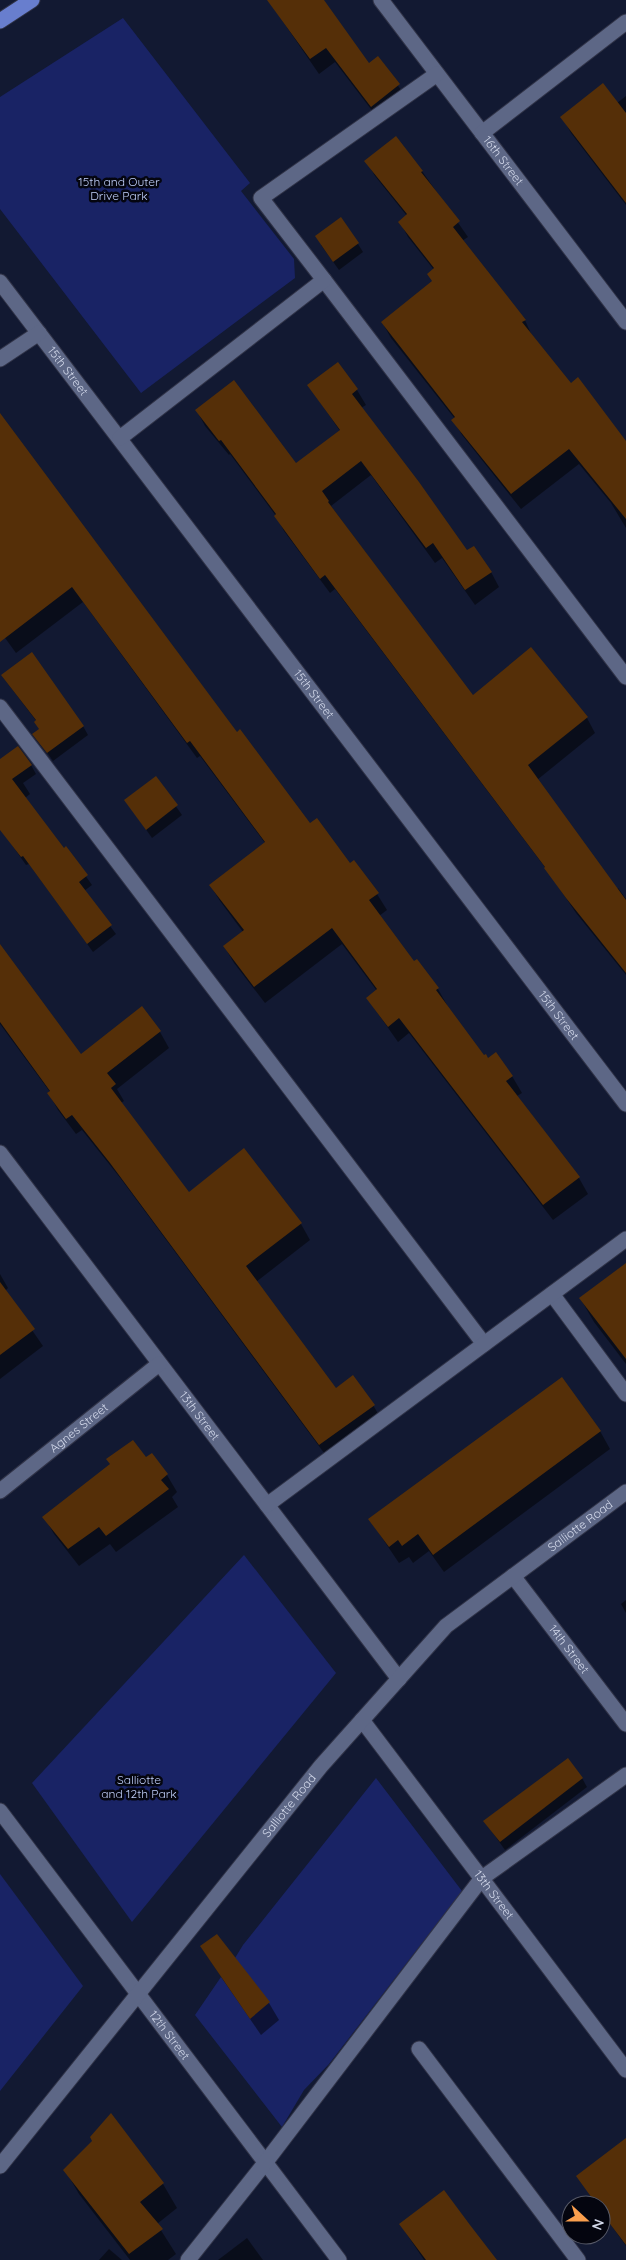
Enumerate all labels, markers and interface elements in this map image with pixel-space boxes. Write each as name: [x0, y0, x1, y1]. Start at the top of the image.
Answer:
street label: 16th Street: [480, 133, 527, 188]
park label: 15th and Outer Drive Park: [78, 174, 160, 203]
street label: 15th Street: [45, 343, 92, 398]
street label: 15th Street: [291, 666, 338, 721]
street label: 15th Street: [535, 988, 583, 1043]
street label: 13th Street: [176, 1388, 223, 1443]
street label: Agnes Street: [46, 1400, 111, 1456]
street label: Salliotte Road: [545, 1497, 616, 1555]
street label: 14th Street: [546, 1621, 593, 1676]
street label: Salliotte Road: [259, 1771, 319, 1840]
park label: Salliotte and 12th Park: [101, 1772, 177, 1801]
street label: 13th Street: [471, 1867, 518, 1922]
street label: 12th Street: [146, 2007, 193, 2063]
north arrow: [561, 2195, 611, 2245]
text: N: [588, 2217, 608, 2233]

